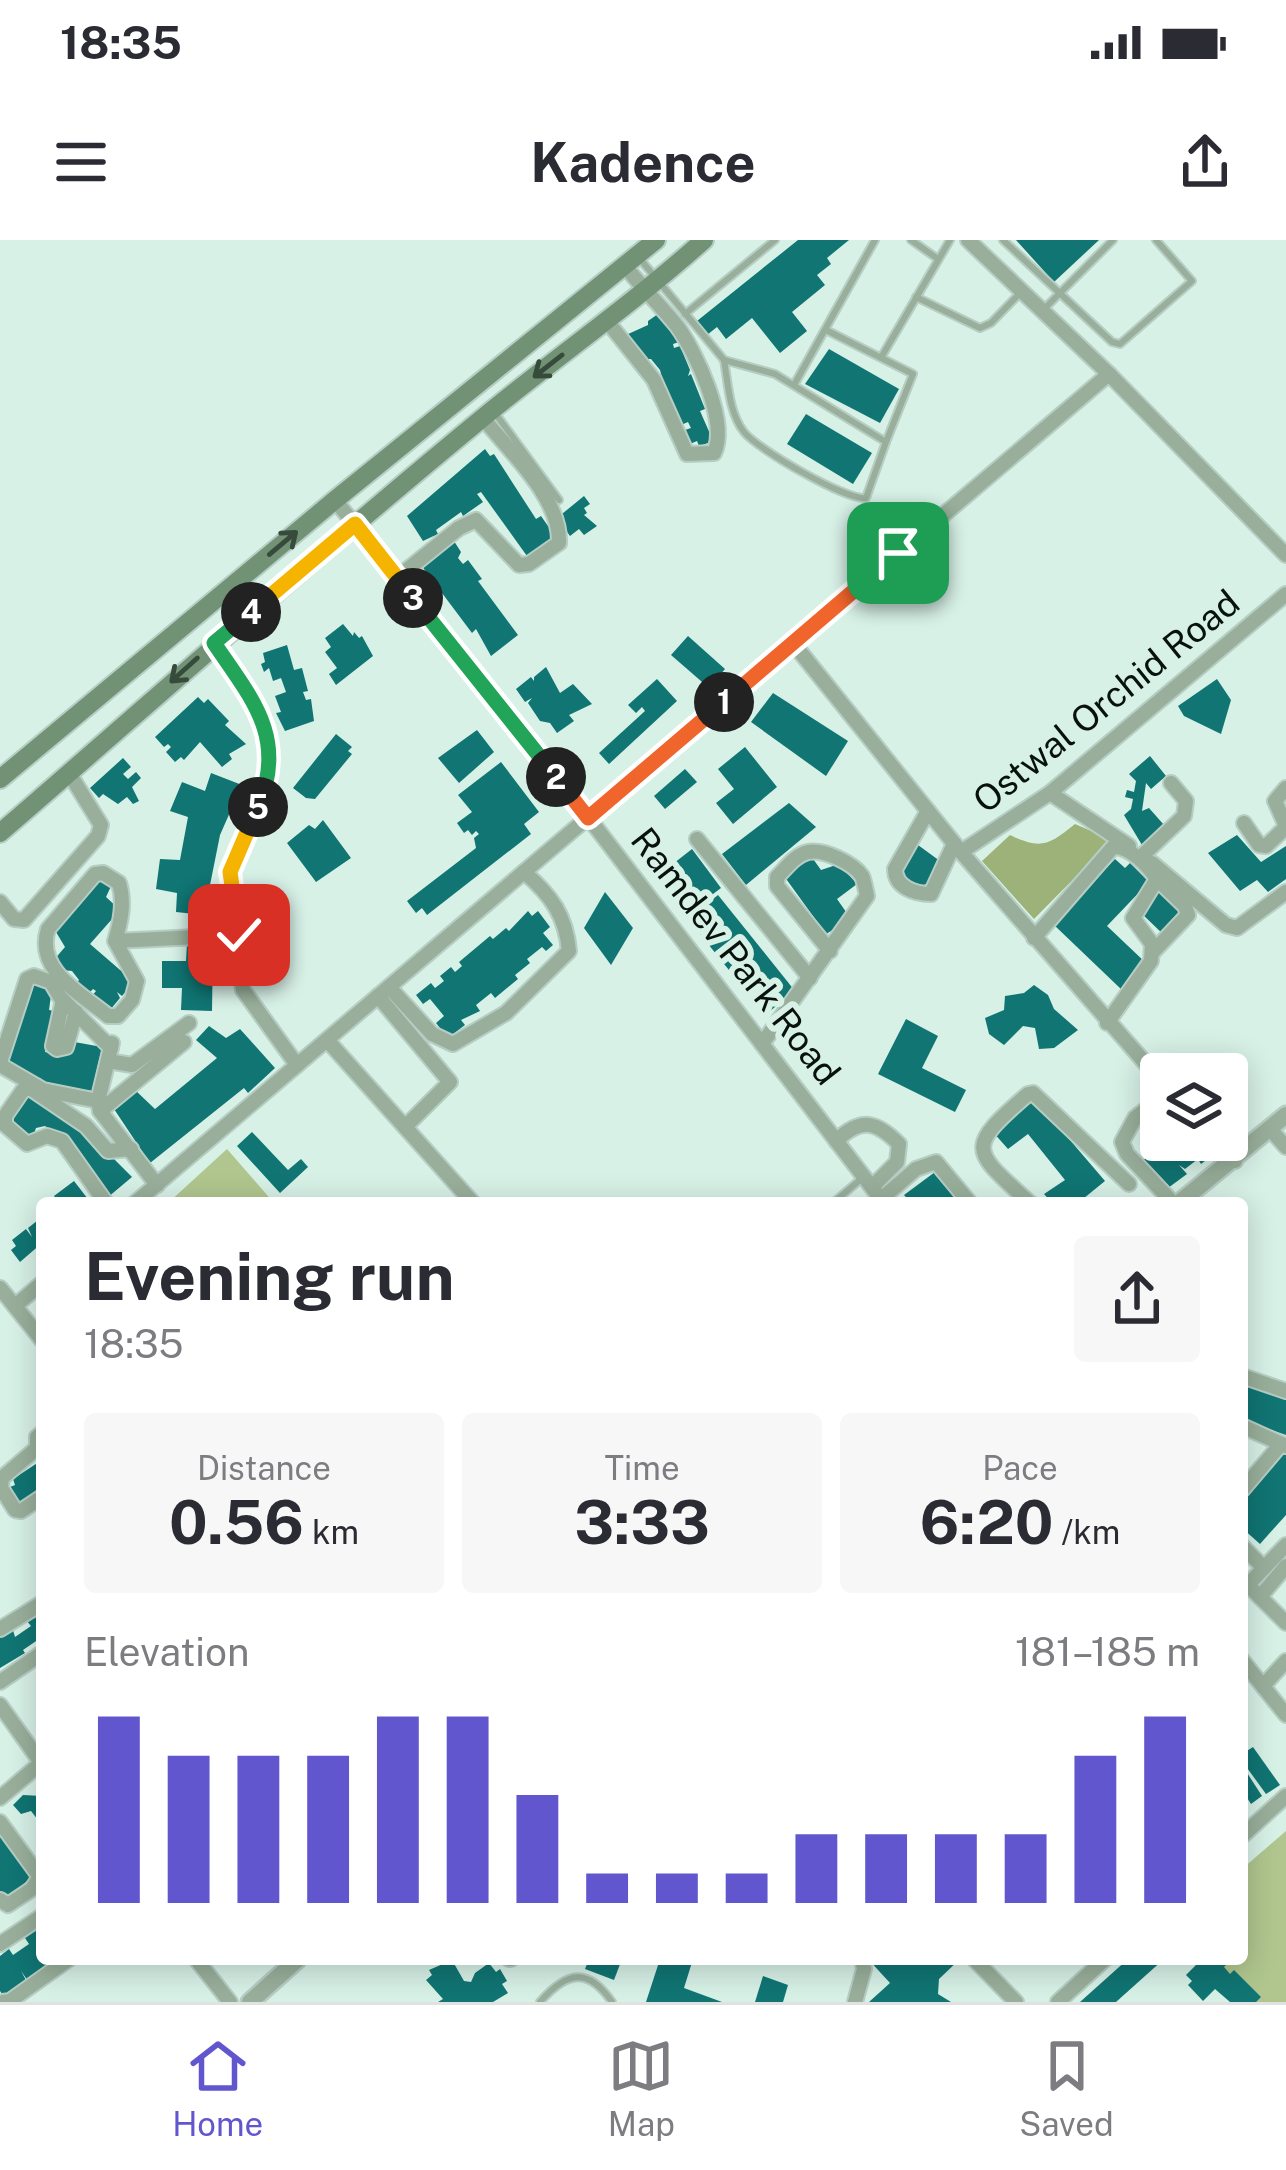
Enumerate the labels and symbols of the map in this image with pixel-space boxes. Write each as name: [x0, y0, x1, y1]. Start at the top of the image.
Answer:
one-way arrow: [533, 353, 565, 379]
pin: [847, 502, 949, 604]
one-way arrow: [267, 529, 298, 557]
pin: 3: [383, 568, 443, 628]
street label: Ostwal Orchid Road: [965, 581, 1247, 821]
pin: 4: [221, 582, 281, 642]
one-way arrow: [169, 656, 200, 683]
pin: 1: [694, 672, 754, 732]
pin: 2: [526, 747, 586, 807]
pin: 5: [228, 777, 288, 837]
street label: Ramdev Park Road: [623, 819, 849, 1093]
pin: [188, 884, 290, 986]

